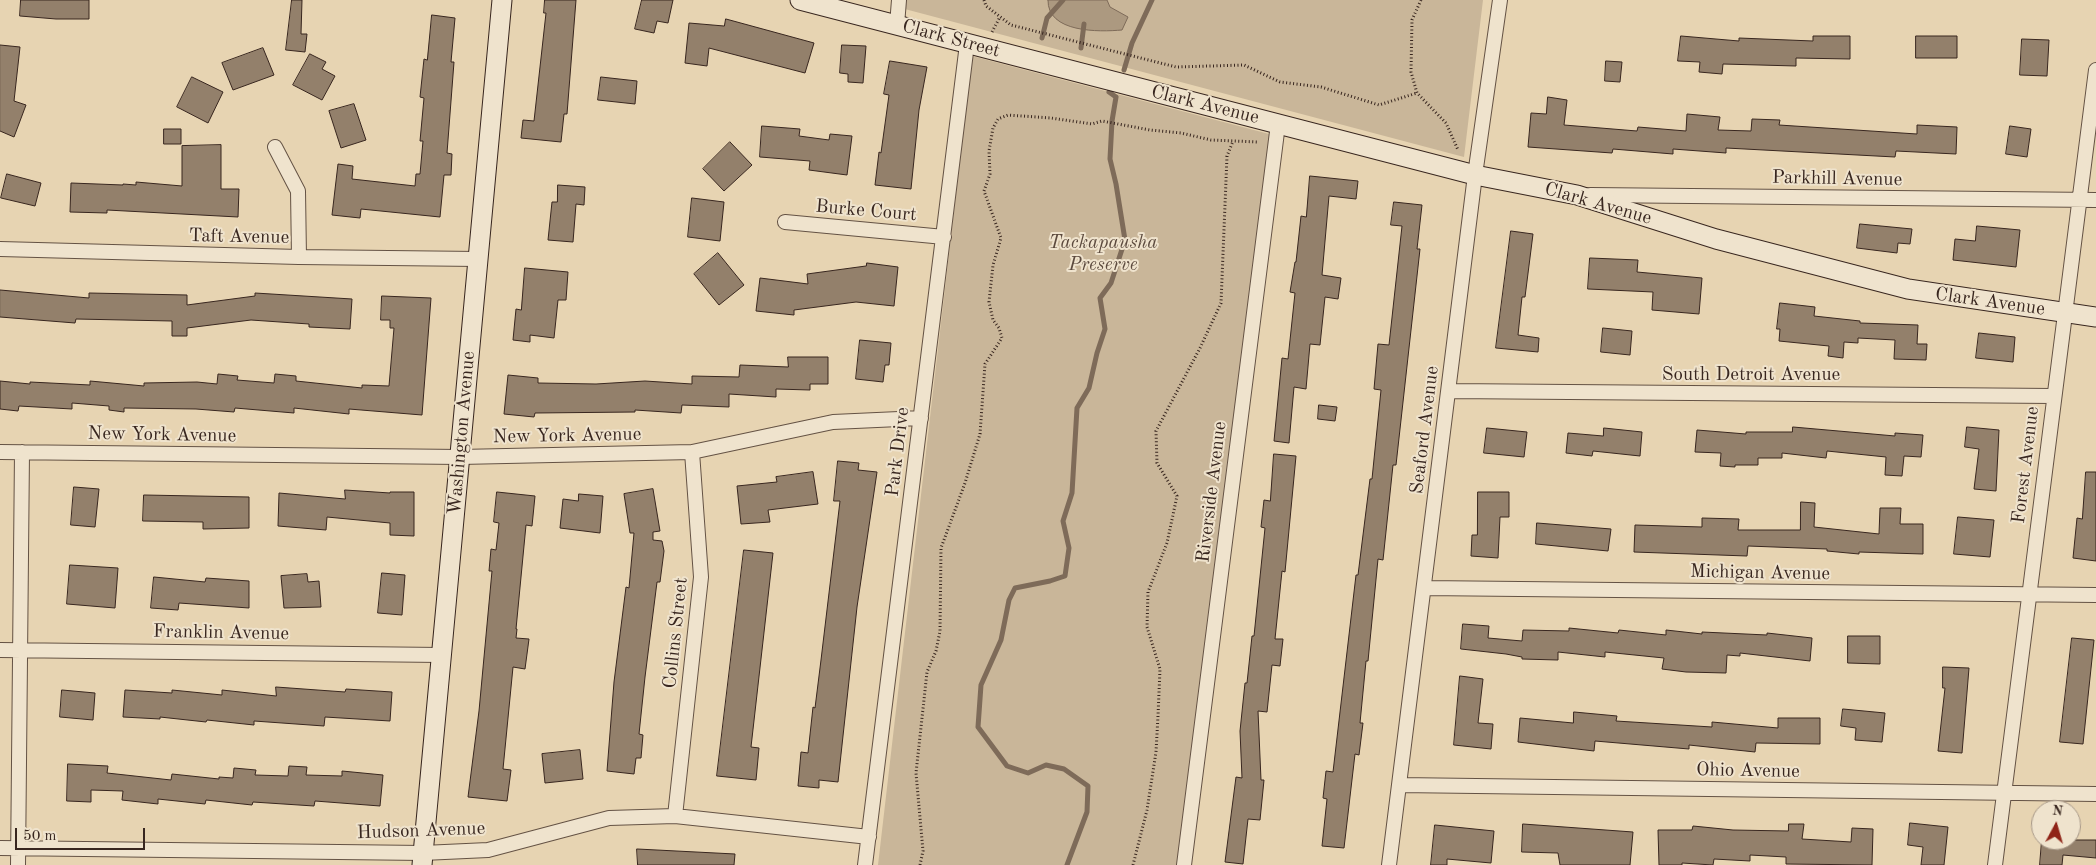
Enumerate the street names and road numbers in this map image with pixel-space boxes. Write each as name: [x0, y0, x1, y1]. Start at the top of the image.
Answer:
street label: Clark Street: [899, 15, 1003, 63]
street label: Clark Avenue: [1149, 81, 1261, 129]
street label: Parkhill Avenue: [1772, 166, 1902, 192]
street label: Clark Avenue: [1542, 178, 1654, 230]
street label: Burke Court: [814, 195, 918, 227]
street label: Taft Avenue: [189, 225, 289, 249]
street label: Clark Avenue: [1934, 283, 2046, 321]
street label: Washington Avenue: [443, 350, 481, 516]
street label: South Detroit Avenue: [1662, 364, 1840, 386]
street label: Seaford Avenue: [1406, 365, 1444, 495]
street label: Forest Avenue: [2007, 405, 2045, 525]
street label: Park Drive: [881, 406, 915, 498]
street label: Riverside Avenue: [1192, 420, 1232, 564]
street label: New York Avenue: [87, 422, 237, 448]
street label: New York Avenue: [492, 423, 642, 449]
street label: Michigan Avenue: [1690, 560, 1830, 586]
street label: Collins Street: [659, 576, 693, 690]
street label: Franklin Avenue: [153, 620, 289, 646]
street label: Ohio Avenue: [1696, 759, 1800, 783]
street label: Hudson Avenue: [356, 817, 486, 845]

